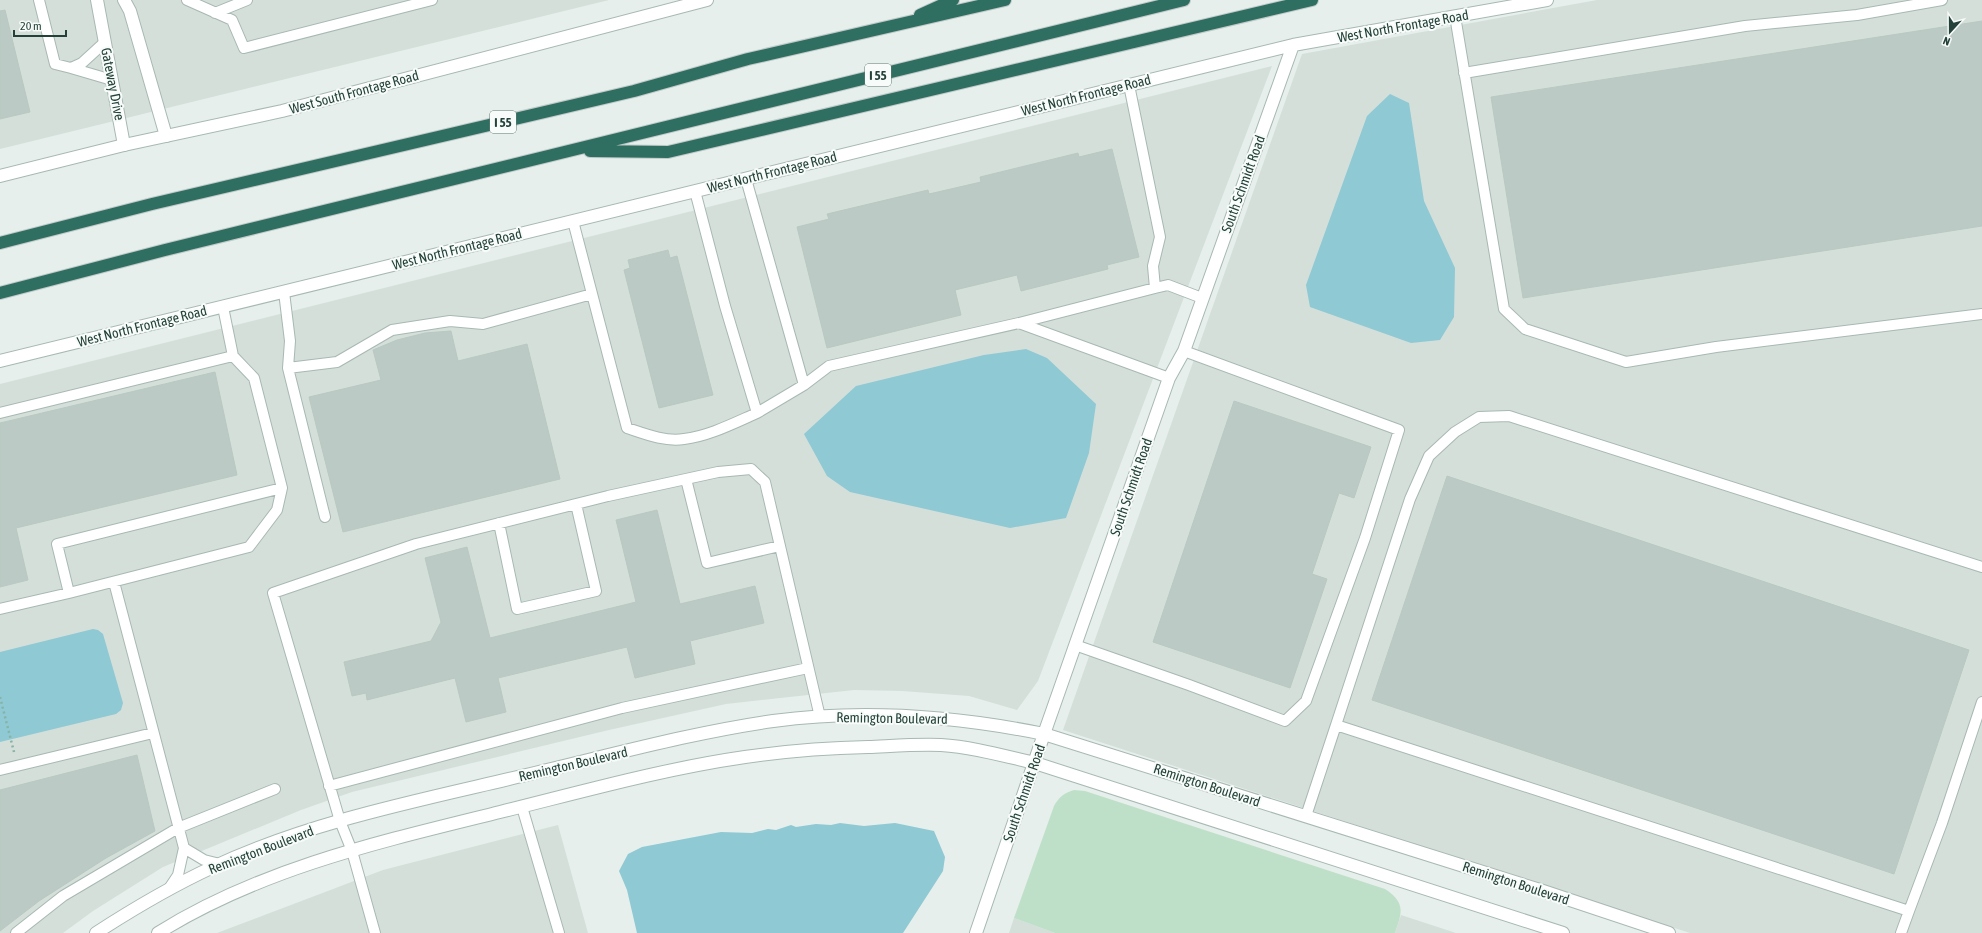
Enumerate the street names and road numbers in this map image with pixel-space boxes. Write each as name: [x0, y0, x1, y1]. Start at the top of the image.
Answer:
street label: West North Frontage Road: [1336, 7, 1470, 45]
street label: Gateway Drive: [98, 46, 128, 122]
road number: I 55: [865, 64, 891, 86]
street label: West South Frontage Road: [288, 67, 420, 117]
street label: West North Frontage Road: [1020, 71, 1152, 119]
road number: I 55: [490, 111, 516, 133]
street label: South Schmidt Road: [1218, 133, 1268, 235]
street label: West North Frontage Road: [706, 148, 838, 196]
street label: West North Frontage Road: [391, 225, 523, 273]
street label: West North Frontage Road: [76, 302, 208, 350]
street label: South Schmidt Road: [1107, 436, 1155, 538]
street label: Remington Boulevard: [836, 709, 948, 727]
street label: South Schmidt Road: [1000, 742, 1048, 844]
street label: Remington Boulevard: [517, 744, 629, 784]
street label: Remington Boulevard: [1152, 760, 1262, 810]
street label: Remington Boulevard: [206, 823, 316, 877]
street label: Remington Boulevard: [1461, 858, 1571, 908]

